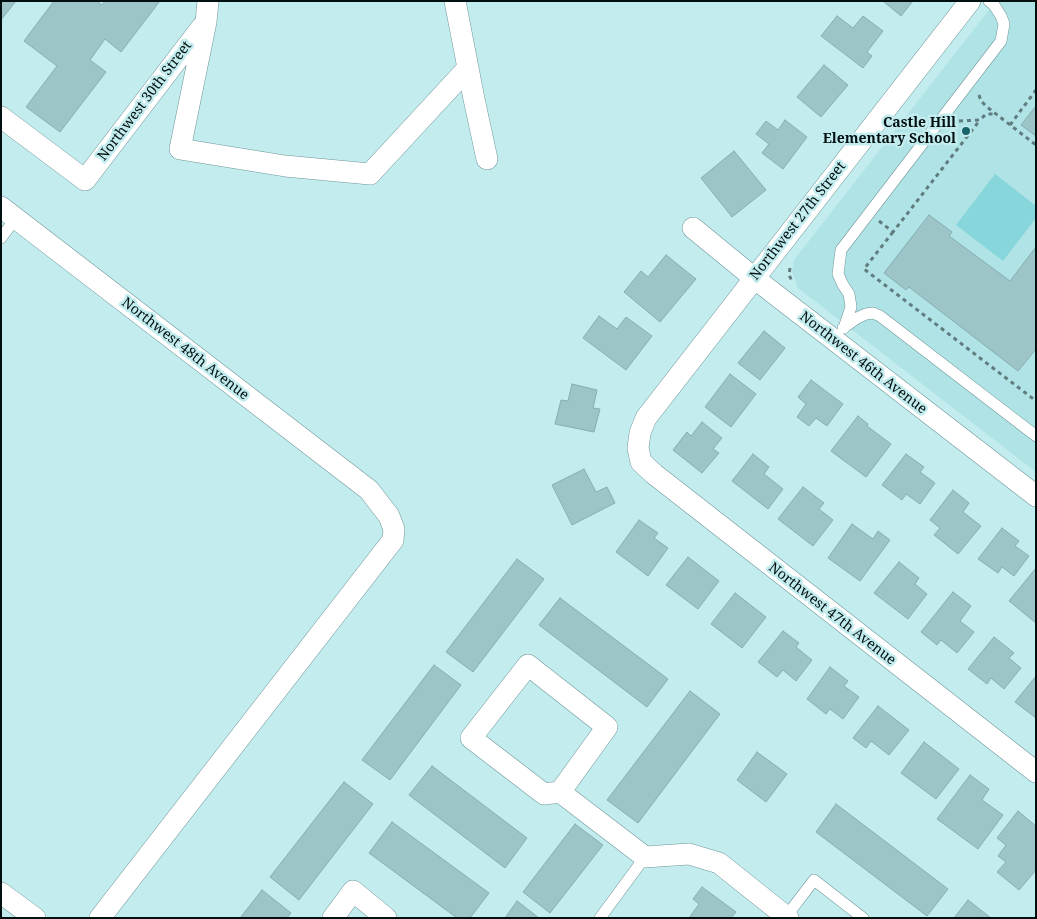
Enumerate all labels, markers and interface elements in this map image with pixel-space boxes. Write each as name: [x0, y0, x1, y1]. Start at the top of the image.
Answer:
street label: Northwest 30th Street: [94, 38, 196, 164]
place label: Castle Hill Elementary School: [823, 115, 956, 148]
marker: Castle Hill Elementary School: [960, 125, 972, 137]
street label: Northwest 27th Street: [747, 158, 849, 284]
street label: Northwest 48th Avenue: [118, 294, 252, 404]
street label: Northwest 46th Avenue: [796, 308, 930, 418]
street label: Northwest 47th Avenue: [765, 559, 899, 669]

